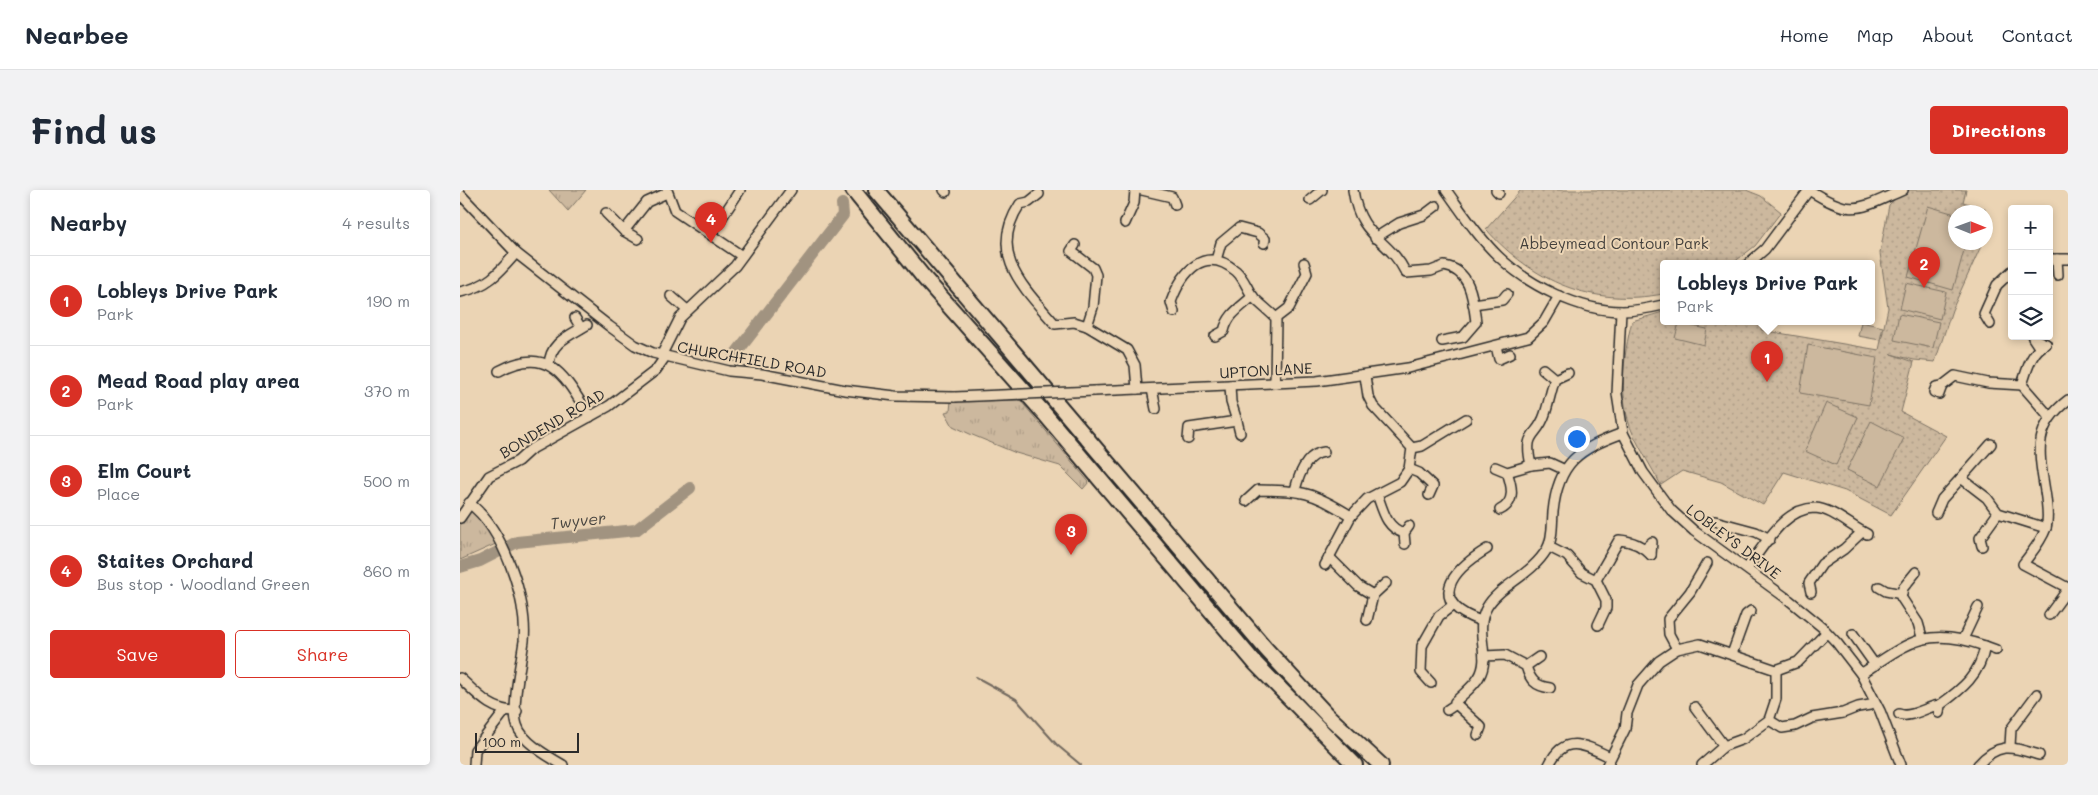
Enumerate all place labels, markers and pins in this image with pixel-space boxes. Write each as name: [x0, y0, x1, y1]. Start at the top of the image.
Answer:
pin: 4: [695, 202, 727, 243]
pin: 2: [1908, 247, 1940, 288]
pin: 1: [1751, 341, 1783, 382]
pin: 3: [1055, 514, 1087, 555]

